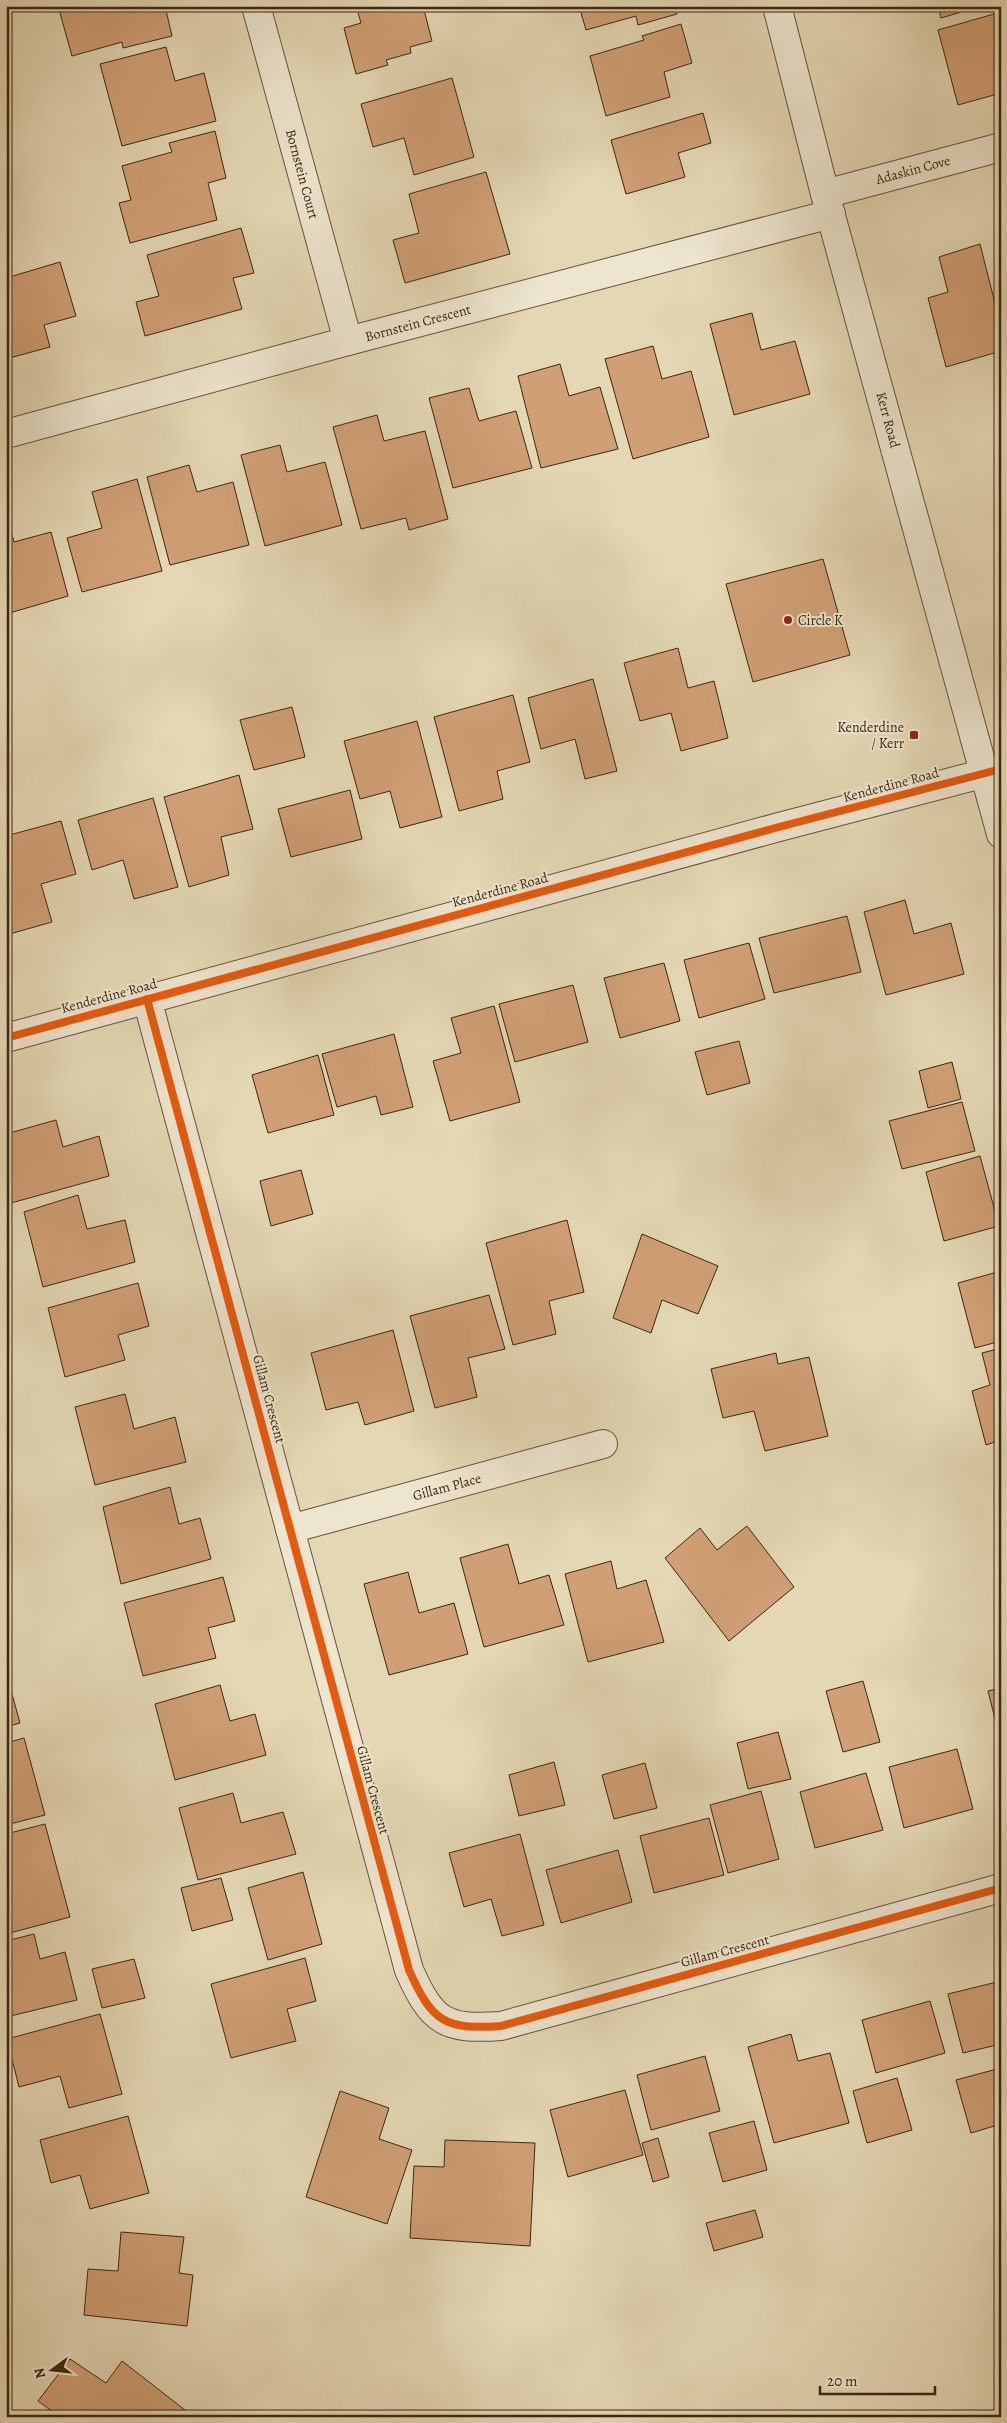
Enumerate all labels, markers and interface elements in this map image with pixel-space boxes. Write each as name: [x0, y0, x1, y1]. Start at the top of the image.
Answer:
street label: Bornstein Court: [281, 127, 323, 221]
street label: Adaskin Cove: [873, 151, 952, 189]
street label: Bornstein Crescent: [363, 300, 473, 346]
street label: Kerr Road: [871, 390, 905, 451]
place label: Circle K: [798, 611, 843, 630]
marker: Circle K: [782, 614, 794, 626]
place label: Kenderdine / Kerr: [837, 718, 905, 753]
marker: Kenderdine / Kerr: [908, 729, 920, 741]
street label: Kenderdine Road: [841, 763, 942, 807]
street label: Kenderdine Road: [450, 868, 551, 912]
street label: Kenderdine Road: [59, 974, 160, 1018]
street label: Gillam Crescent: [248, 1353, 290, 1446]
street label: Gillam Place: [411, 1469, 483, 1505]
street label: Gillam Crescent: [352, 1744, 394, 1837]
street label: Gillam Crescent: [679, 1930, 772, 1972]
north arrow: [28, 2346, 78, 2396]
scale bar: [820, 2363, 934, 2395]
text: N: [29, 2366, 50, 2381]
text: 20 m: [827, 2371, 858, 2391]

